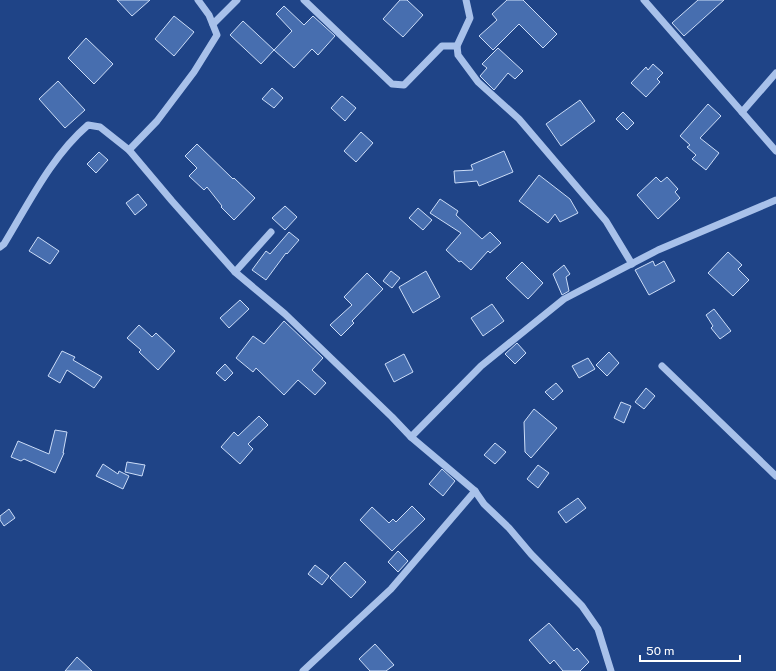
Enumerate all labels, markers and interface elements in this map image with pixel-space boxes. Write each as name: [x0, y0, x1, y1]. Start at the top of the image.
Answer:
scale bar: [640, 637, 740, 663]
text: 50 m: [646, 644, 674, 658]

